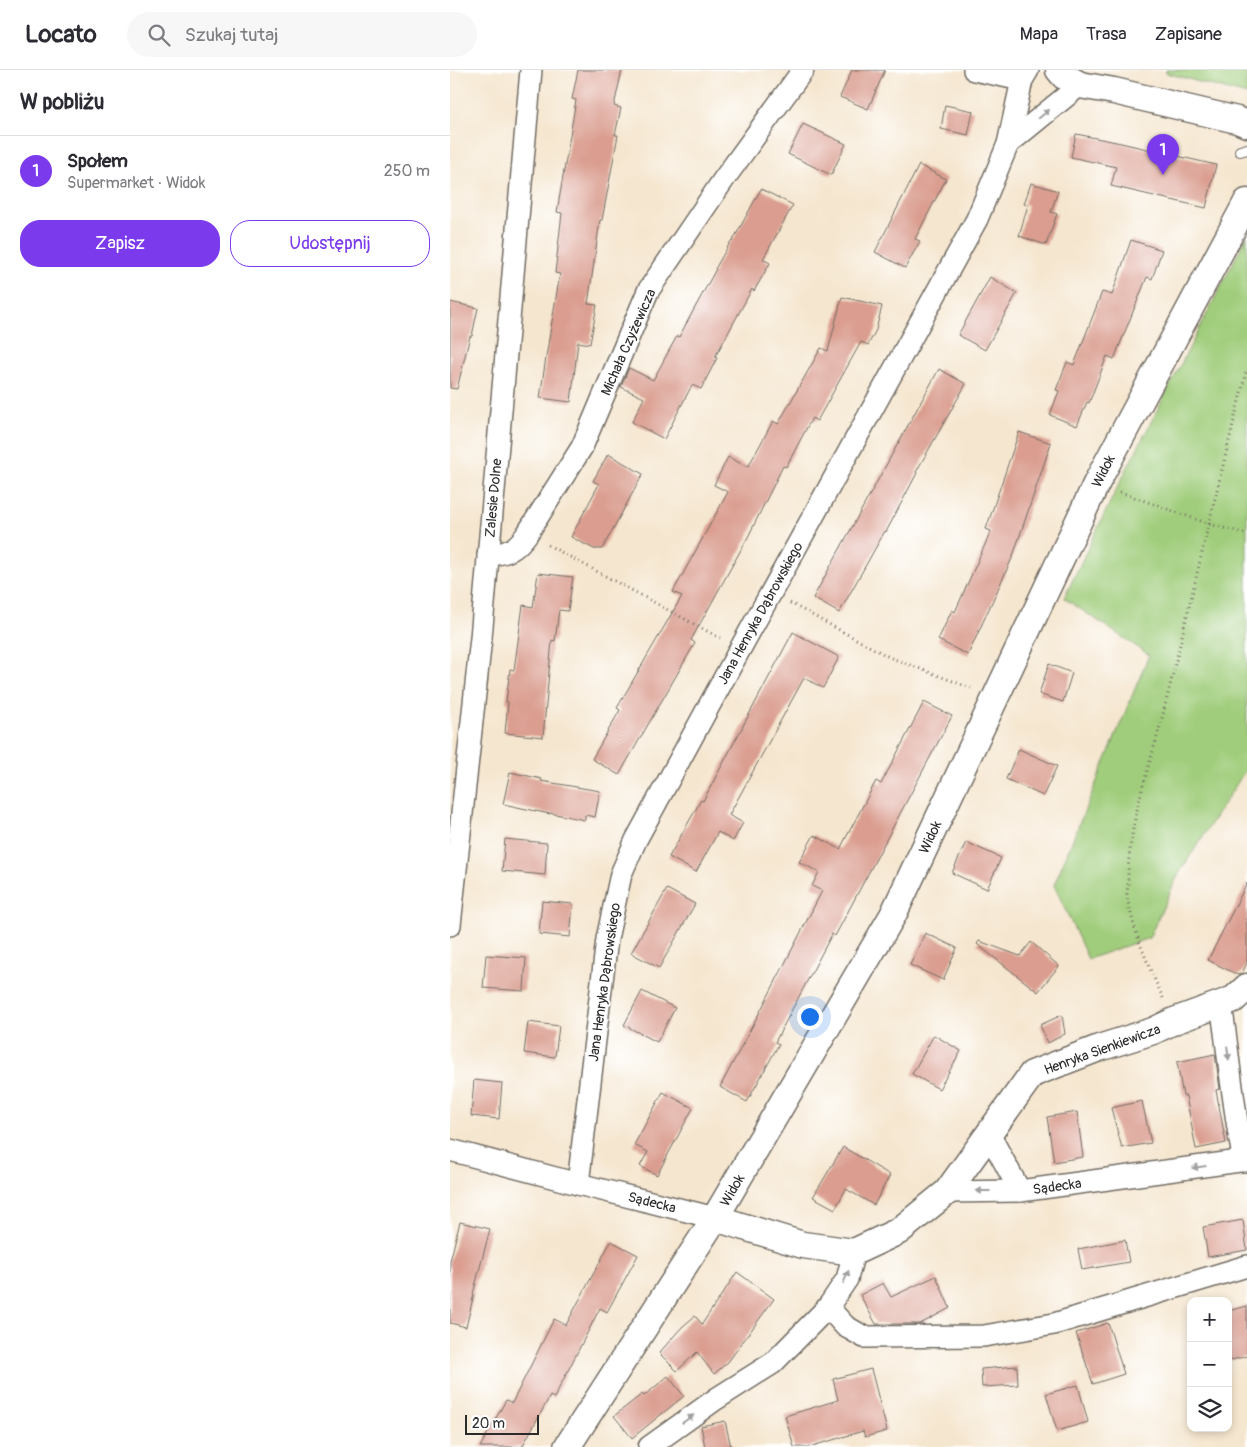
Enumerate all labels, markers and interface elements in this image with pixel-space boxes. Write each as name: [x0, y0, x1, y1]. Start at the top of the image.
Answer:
search box: [127, 12, 477, 57]
text: Locato: [25, 20, 97, 49]
icon: search: [145, 21, 173, 49]
text: Szukaj tutaj: [185, 23, 279, 47]
text: Mapa: [1020, 23, 1058, 46]
text: Trasa: [1086, 23, 1127, 46]
text: Zapisane: [1155, 23, 1222, 46]
text: W pobliżu: [20, 89, 104, 116]
one-way arrow: [1037, 109, 1050, 120]
pin: 1: [1147, 134, 1179, 175]
text: Społem: [67, 149, 128, 173]
text: 1: [33, 161, 39, 181]
text: 250 m: [384, 161, 430, 181]
text: Supermarket · Widok: [67, 173, 205, 193]
button: Zapisz: [20, 220, 220, 267]
button: Udostępnij: [230, 220, 430, 267]
street label: Michała Czyżewicza: [597, 286, 660, 398]
street label: Widok: [1088, 452, 1119, 490]
street label: Zalesie Dolne: [482, 458, 505, 538]
street label: Jana Henryka Dąbrowskiego: [714, 539, 807, 687]
street label: Widok: [915, 818, 945, 856]
street label: Jana Henryka Dąbrowskiego: [585, 901, 624, 1062]
your location: [797, 1004, 823, 1030]
street label: Henryka Sienkiewicza: [1042, 1021, 1163, 1078]
one-way arrow: [1225, 1045, 1233, 1061]
one-way arrow: [1190, 1163, 1206, 1171]
street label: Widok: [716, 1171, 748, 1209]
street label: Sądecka: [1032, 1175, 1082, 1198]
one-way arrow: [975, 1187, 991, 1195]
street label: Sądecka: [626, 1188, 678, 1217]
one-way arrow: [842, 1269, 850, 1284]
map controls: [1187, 1297, 1232, 1432]
button: +: [1187, 1297, 1232, 1342]
button: −: [1187, 1342, 1232, 1387]
button: layers: [1187, 1387, 1232, 1432]
scale bar: [465, 1412, 539, 1435]
one-way arrow: [682, 1414, 695, 1424]
text: 20 m: [472, 1415, 505, 1432]

